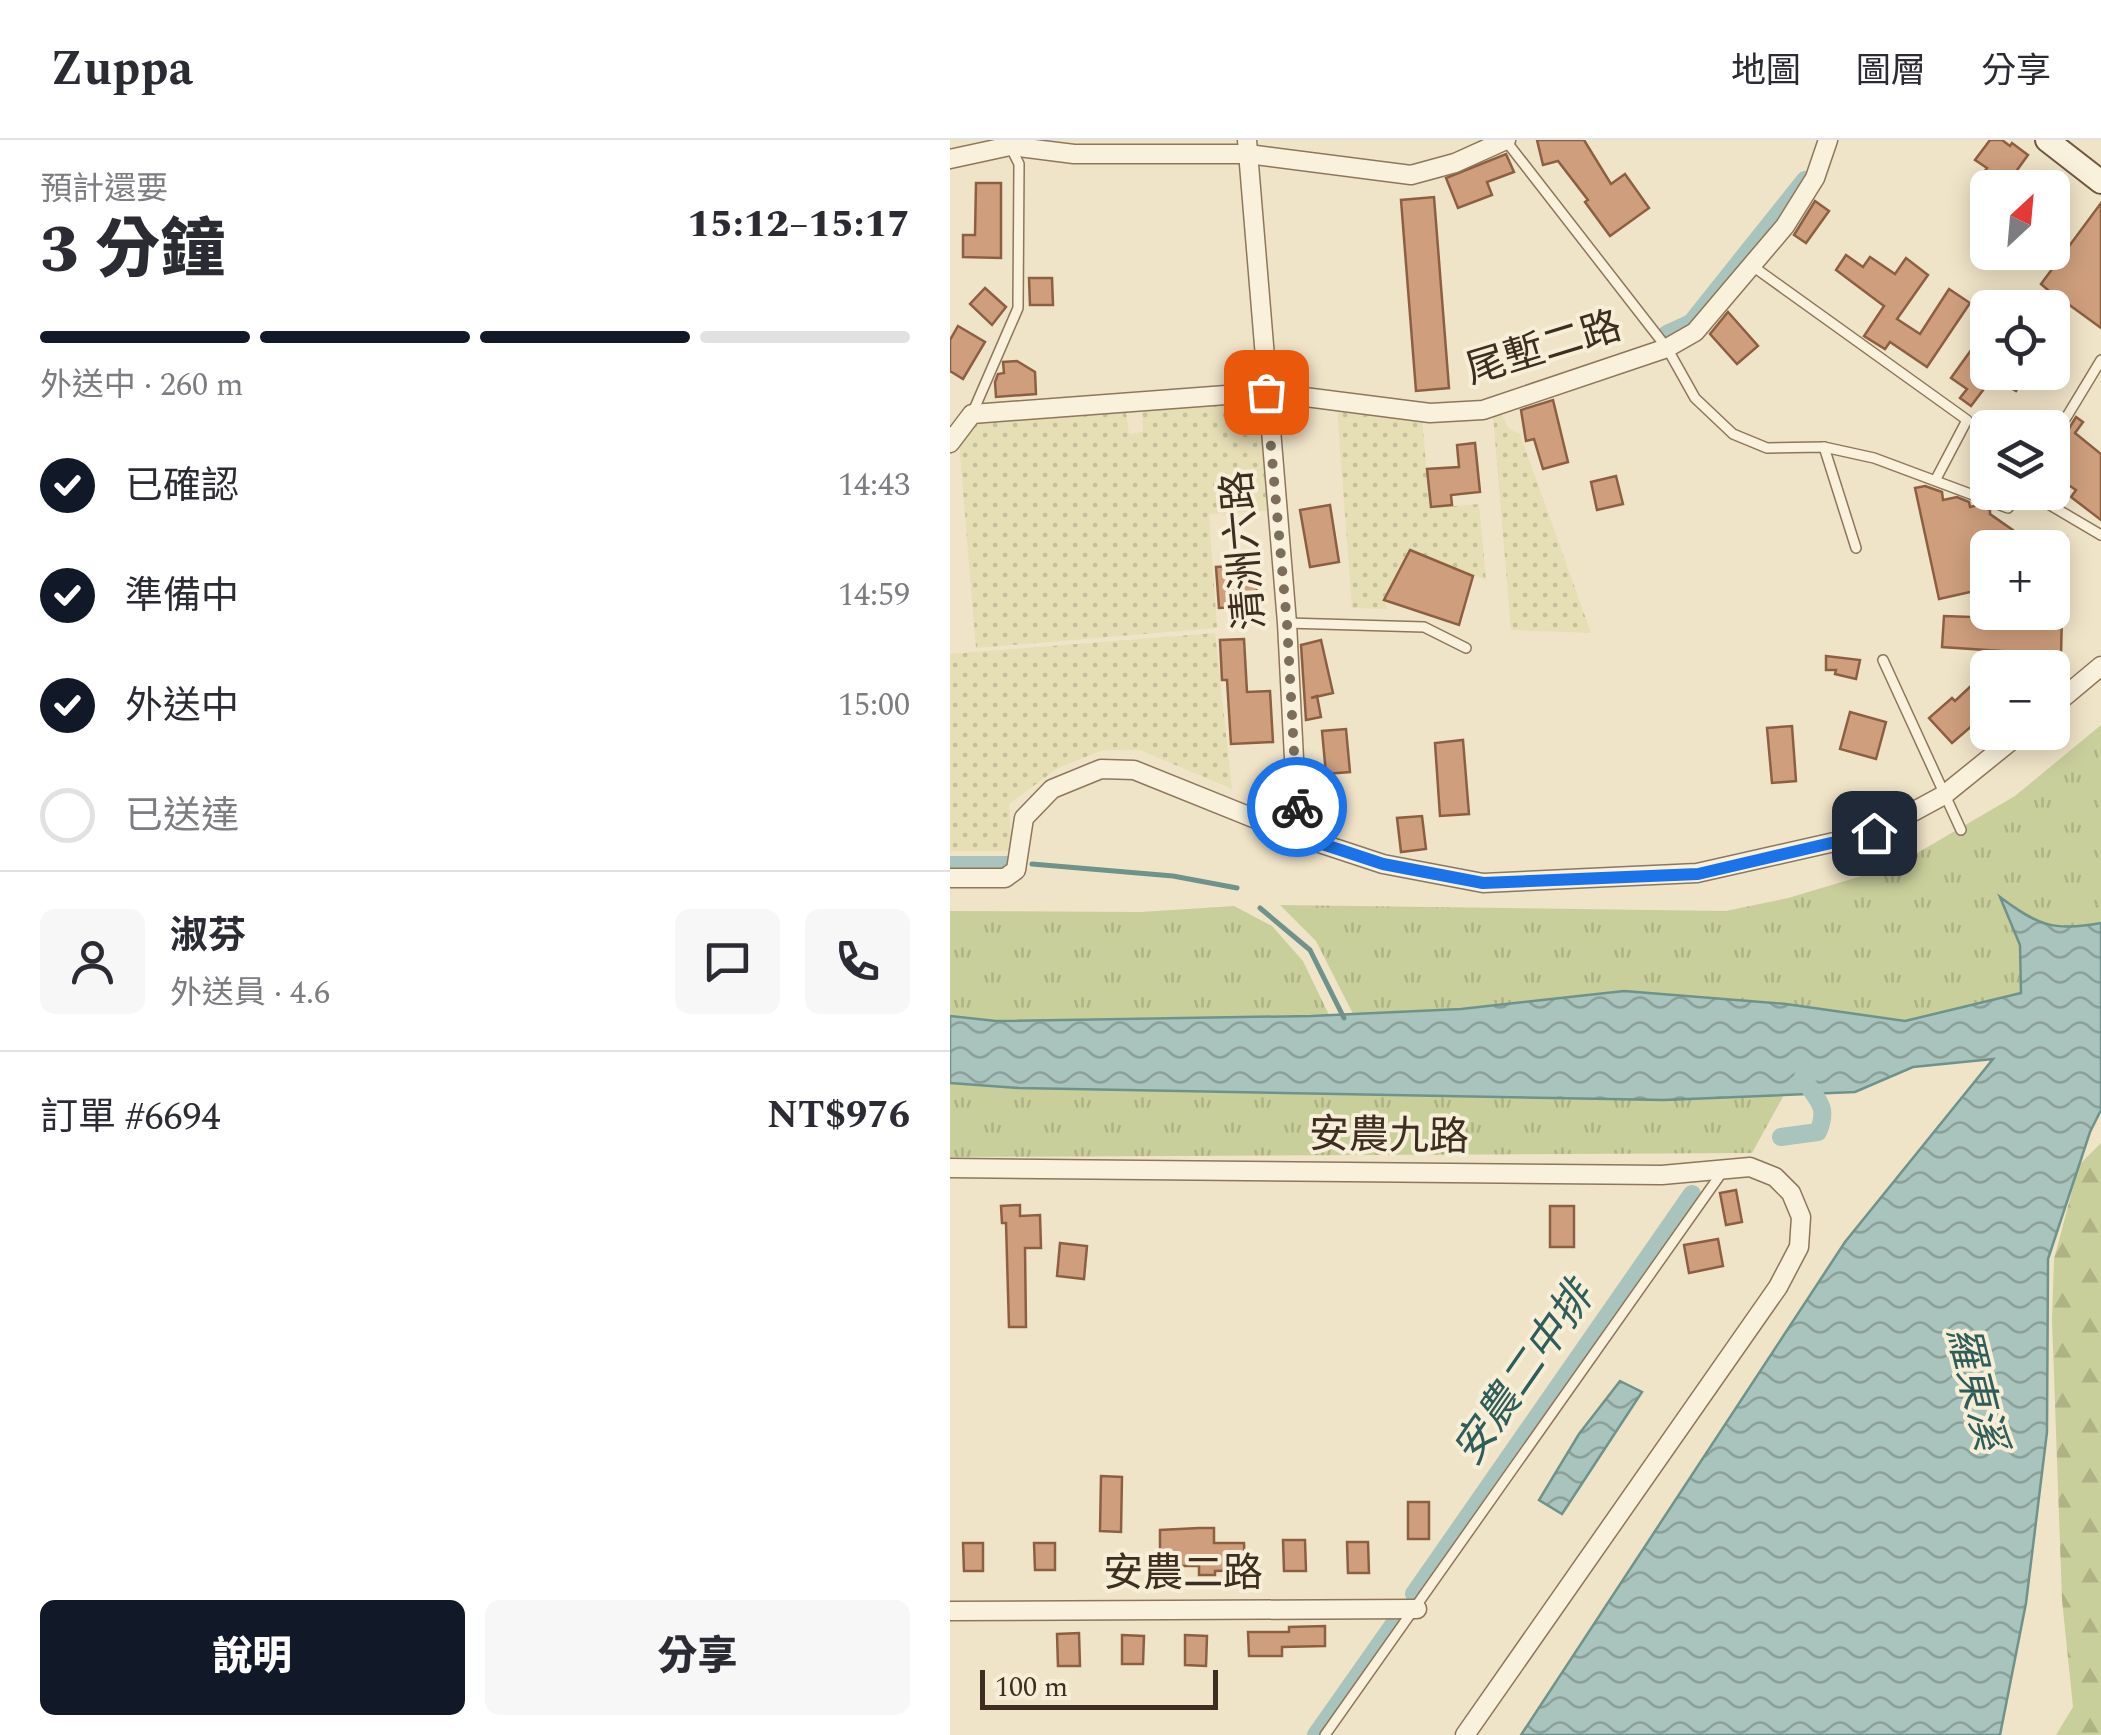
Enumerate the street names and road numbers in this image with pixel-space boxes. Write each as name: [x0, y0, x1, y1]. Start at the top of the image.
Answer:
street label: 尾塹二路: [1459, 296, 1629, 402]
street label: 清洲六路: [1208, 468, 1282, 632]
street label: 安農九路: [1308, 1105, 1470, 1169]
street label: 安農二路: [1103, 1544, 1263, 1605]

